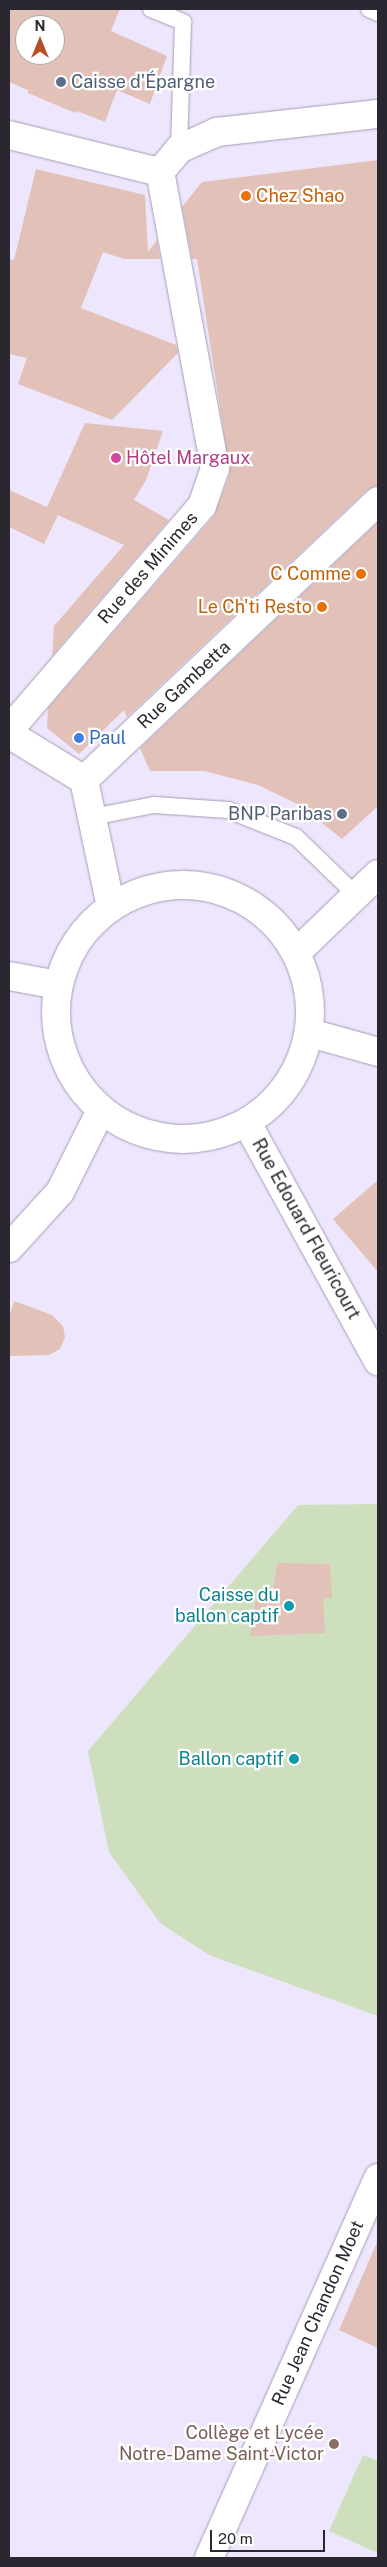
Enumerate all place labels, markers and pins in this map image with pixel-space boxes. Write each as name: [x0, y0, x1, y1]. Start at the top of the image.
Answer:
place label: Caisse d'Épargne: [71, 71, 216, 93]
marker: Caisse d'Épargne: [55, 76, 67, 88]
place label: Chez Shao: [256, 185, 344, 207]
marker: Chez Shao: [240, 190, 252, 202]
place label: Hôtel Margaux: [126, 447, 250, 469]
marker: Hôtel Margaux: [110, 452, 122, 464]
place label: C Comme: [270, 563, 351, 585]
marker: C Comme: [355, 568, 367, 580]
place label: Le Ch'ti Resto: [198, 596, 312, 618]
marker: Le Ch'ti Resto: [316, 601, 328, 613]
place label: Paul: [89, 727, 126, 749]
marker: Paul: [73, 732, 85, 744]
place label: BNP Paribas: [228, 803, 332, 825]
marker: BNP Paribas: [336, 808, 348, 820]
place label: Caisse du ballon captif: [175, 1585, 279, 1628]
marker: Caisse du ballon captif: [283, 1600, 295, 1612]
place label: Ballon captif: [178, 1748, 284, 1770]
marker: Ballon captif: [288, 1753, 300, 1765]
place label: Collège et Lycée Notre-Dame Saint-Victor: [119, 2423, 324, 2466]
marker: Collège et Lycée Notre-Dame Saint-Victor: [328, 2438, 340, 2450]

